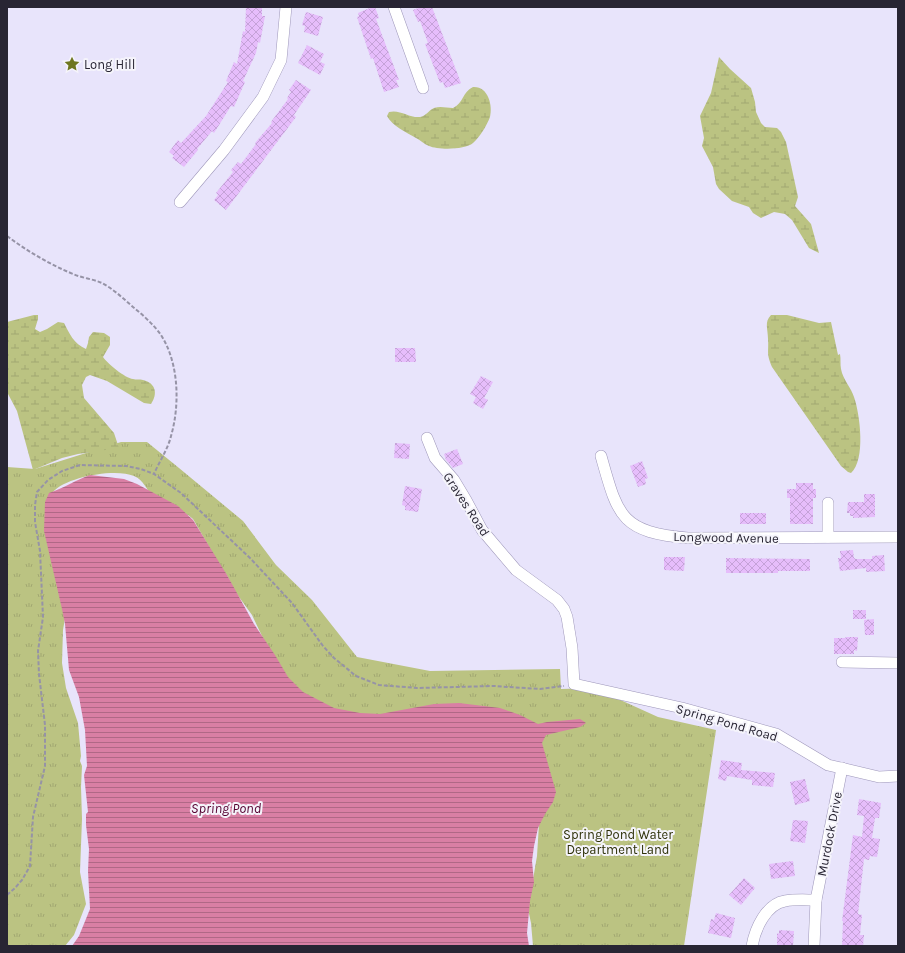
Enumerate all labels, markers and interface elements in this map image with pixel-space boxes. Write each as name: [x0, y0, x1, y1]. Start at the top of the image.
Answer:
place icon: Long Hill: [63, 55, 81, 73]
place label: Long Hill: [84, 57, 135, 72]
street label: Graves Road: [440, 469, 493, 539]
street label: Longwood Avenue: [673, 529, 779, 546]
street label: Spring Pond Road: [674, 701, 779, 744]
street label: Murdock Drive: [814, 790, 845, 878]
water label: Spring Pond: [191, 800, 262, 817]
park label: Spring Pond Water Department Land: [563, 827, 673, 857]

